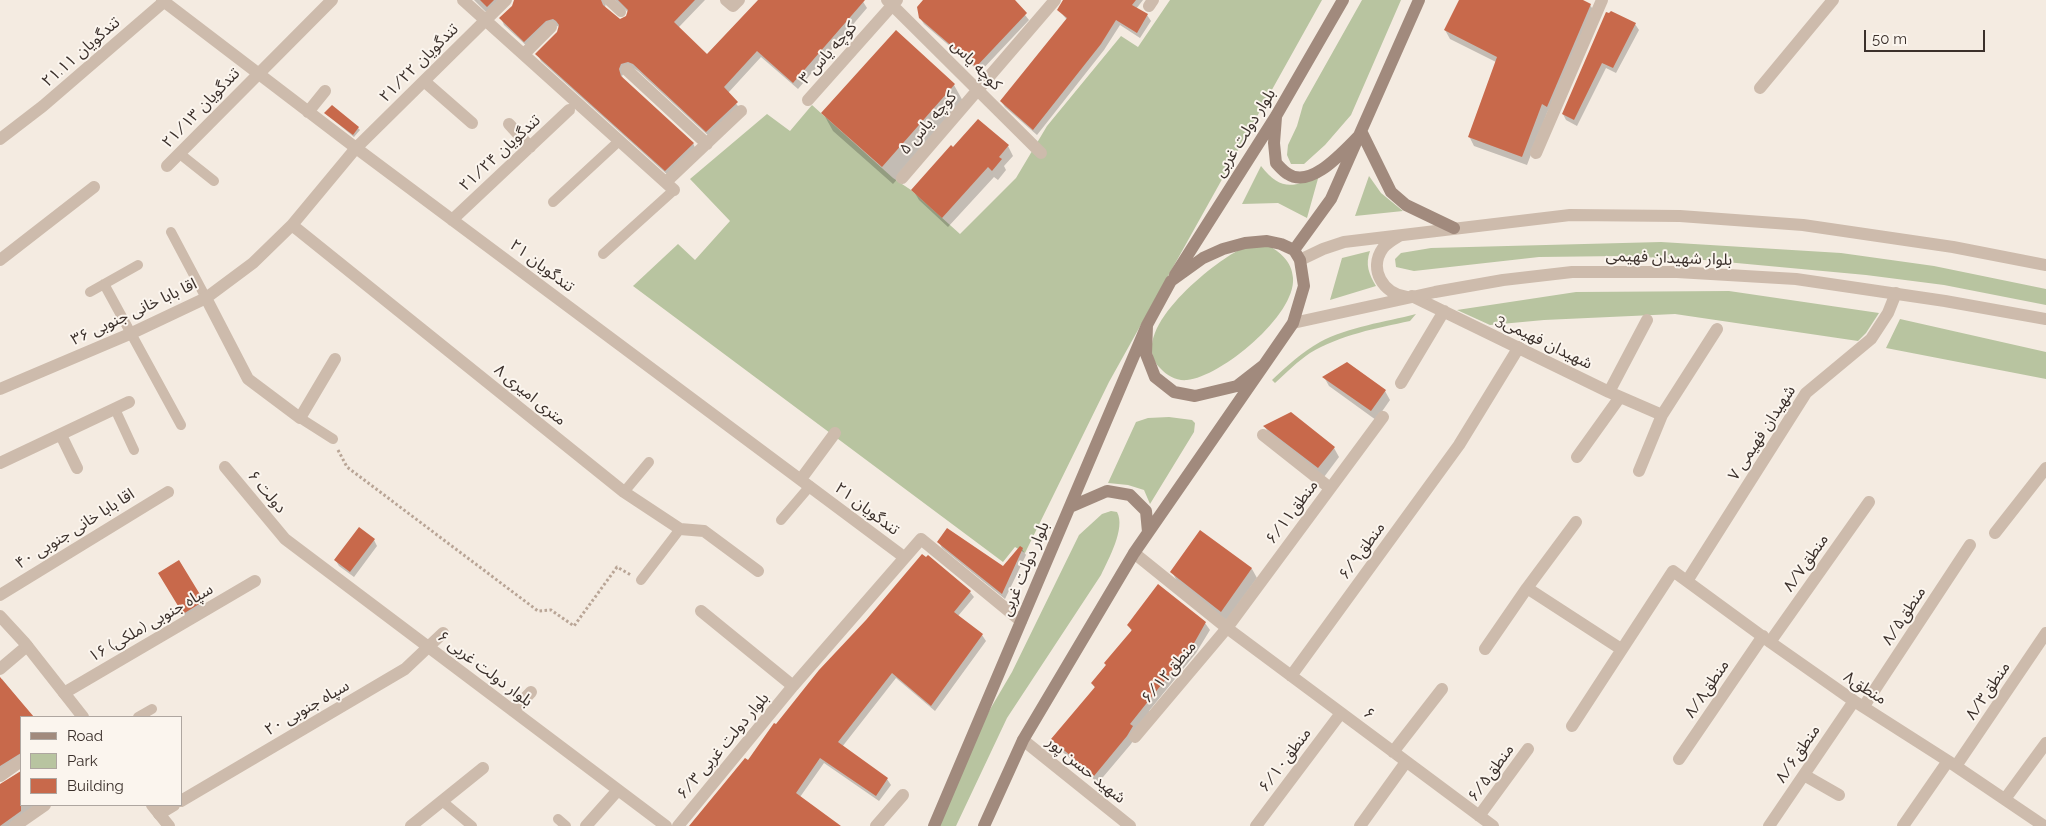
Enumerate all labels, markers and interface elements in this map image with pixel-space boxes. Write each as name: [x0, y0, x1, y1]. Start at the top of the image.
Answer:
street label: ۲۱.۱۱ تندگویان: [38, 13, 124, 91]
street label: کوچه یاس ۳: [795, 18, 861, 88]
street label: ۲۱/۲۲ تندگویان: [376, 20, 462, 106]
scale bar: [1866, 20, 1987, 52]
text: 50 m: [1872, 30, 1907, 48]
street label: کوچه یاس: [947, 36, 1005, 94]
street label: ۲۱/۱۳ تندگویان: [158, 64, 244, 152]
street label: بلوار دولت غربی: [1210, 85, 1280, 181]
street label: کوچه یاس ۵: [895, 87, 961, 159]
street label: ۲۱/۲۴ تندگویان: [456, 111, 544, 195]
street label: ۲۱ تندگویان: [506, 236, 578, 296]
street label: بلوار شهیدان فهیمی: [1605, 246, 1733, 270]
street label: ۳۶ اقا بابا خانی جنوبی: [68, 274, 200, 350]
street label: 3شهیدان فهیمی: [1493, 310, 1595, 374]
street label: ۸ متری امیری: [490, 360, 570, 430]
street label: شهیدان فهیمی ۷: [1724, 382, 1800, 484]
street label: ۶ دولت: [244, 467, 290, 517]
street label: منطق۶/۱۱: [1262, 476, 1322, 548]
street label: ۲۱ تندگویان: [831, 479, 903, 539]
street label: ۴۰ اقا بابا خانی جنوبی: [12, 485, 138, 573]
street label: بلوار دولت غربی: [996, 519, 1054, 619]
street label: منطق۶/۹: [1335, 519, 1389, 583]
street label: منطق۸/۷: [1779, 530, 1833, 596]
street label: ۱۶ سپاه جنوبی (ملکی): [85, 580, 217, 666]
street label: منطق۸/۵: [1878, 583, 1930, 649]
street label: بلوار دولت غربی ۶: [434, 627, 536, 711]
street label: منطق۶/۱۲: [1137, 637, 1201, 707]
street label: منطق۸/۸: [1681, 656, 1733, 722]
street label: منطق۸/۳: [1962, 658, 2014, 724]
street label: منطق۸: [1840, 667, 1890, 709]
street label: ۲۰ سپاه جنوبی: [261, 676, 353, 740]
street label: بلوار دولت غربی ۶/۳: [673, 689, 773, 803]
street label: ۶: [1360, 704, 1378, 724]
legend: [20, 716, 182, 806]
street label: منطق۸/۶: [1772, 721, 1824, 787]
street label: منطق۶/۱۰: [1255, 724, 1315, 796]
text: Road: [67, 727, 103, 745]
street label: شهید حسن پور: [1043, 732, 1129, 808]
street label: منطق۶/۵: [1464, 741, 1518, 805]
text: Park: [67, 752, 98, 770]
text: Building: [67, 777, 124, 795]

